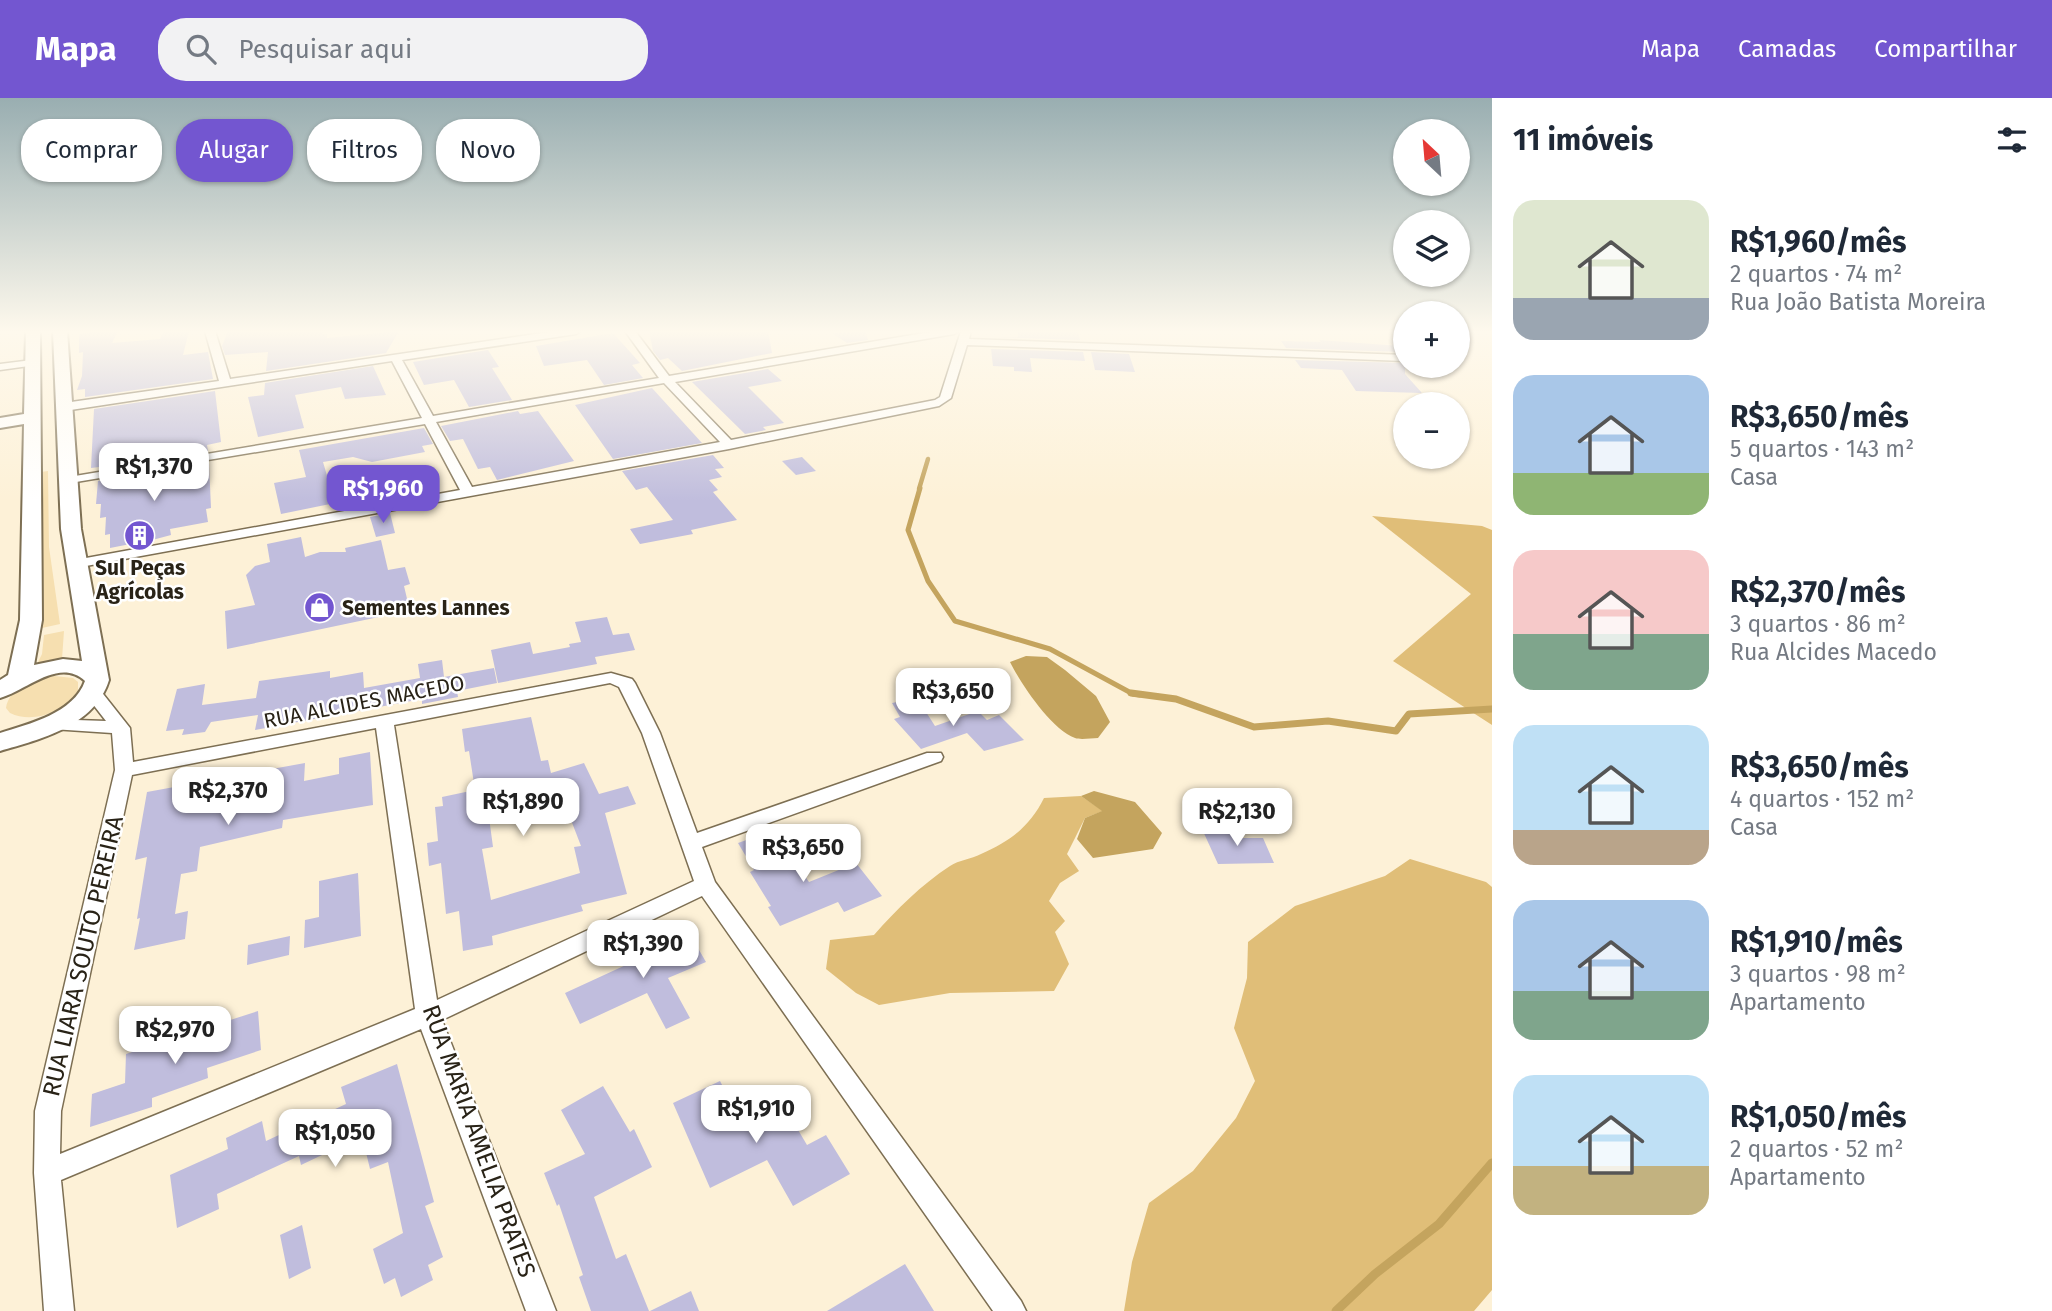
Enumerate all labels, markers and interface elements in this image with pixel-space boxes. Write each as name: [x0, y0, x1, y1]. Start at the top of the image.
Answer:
search box: [158, 18, 648, 81]
text: Mapa: [35, 29, 116, 69]
icon: search: [182, 30, 220, 68]
text: Pesquisar aqui: [238, 34, 412, 65]
text: Mapa: [1641, 35, 1700, 63]
text: Camadas: [1738, 35, 1836, 63]
text: Compartilhar: [1874, 35, 2017, 63]
chip: Comprar: [21, 119, 162, 182]
chip: Alugar: [176, 119, 293, 182]
chip: Filtros: [307, 119, 422, 182]
chip: Novo: [436, 119, 540, 182]
north arrow: [1393, 119, 1470, 196]
map controls: [1393, 119, 1470, 469]
icon: filters: [1993, 121, 2031, 159]
text: 11 imóveis: [1513, 122, 1653, 158]
button: layers: [1393, 210, 1470, 287]
text: R$1,960/mês: [1730, 224, 1906, 260]
icon: home: [1569, 228, 1653, 312]
text: 2 quartos · 74 m²: [1730, 260, 1902, 288]
text: Rua João Batista Moreira: [1730, 288, 1986, 316]
button: +: [1393, 301, 1470, 378]
button: −: [1393, 392, 1470, 469]
text: R$3,650/mês: [1730, 399, 1909, 435]
icon: home: [1569, 403, 1653, 487]
text: 5 quartos · 143 m²: [1730, 435, 1914, 463]
pin: R$1,370: [89, 444, 219, 503]
text: R$1,370: [115, 452, 193, 480]
text: Casa: [1730, 463, 1778, 491]
pin: R$1,960: [318, 466, 448, 525]
text: R$1,960: [343, 474, 423, 502]
building icon: Sul Peças Agrícolas: [123, 519, 157, 553]
place label: Sul Peças Agrícolas: [95, 555, 185, 605]
text: R$2,370/mês: [1730, 574, 1905, 610]
icon: home: [1569, 578, 1653, 662]
shop icon: Sementes Lannes: [302, 591, 336, 625]
place label: Sementes Lannes: [342, 595, 510, 621]
text: 3 quartos · 86 m²: [1730, 610, 1906, 638]
text: Rua Alcides Macedo: [1730, 638, 1937, 666]
pin: R$3,650: [888, 668, 1018, 728]
street label: RUA ALCIDES MACEDO: [261, 670, 467, 734]
text: R$3,650: [912, 677, 994, 705]
text: R$3,650/mês: [1730, 749, 1909, 785]
icon: home: [1569, 753, 1653, 837]
pin: R$2,370: [163, 768, 293, 827]
text: R$2,370: [188, 776, 268, 804]
pin: R$1,890: [458, 778, 588, 838]
text: 4 quartos · 152 m²: [1730, 785, 1914, 813]
text: R$1,890: [482, 787, 564, 815]
pin: R$2,130: [1172, 788, 1302, 848]
text: R$2,130: [1198, 797, 1276, 825]
street label: RUA LIARA SOUTO PEREIRA: [37, 813, 129, 1099]
text: Casa: [1730, 813, 1778, 841]
pin: R$3,650: [738, 824, 868, 884]
text: R$3,650: [762, 833, 844, 861]
pin: R$1,390: [578, 920, 708, 980]
text: R$1,910/mês: [1730, 924, 1903, 960]
icon: home: [1569, 928, 1653, 1012]
text: R$1,390: [603, 929, 683, 957]
text: 3 quartos · 98 m²: [1730, 960, 1906, 988]
text: Apartamento: [1730, 988, 1866, 1016]
street label: RUA MARIA AMELIA PRATES: [417, 1001, 541, 1281]
pin: R$2,970: [110, 1006, 240, 1066]
text: R$2,970: [135, 1015, 215, 1043]
pin: R$1,910: [691, 1086, 821, 1145]
text: R$1,910: [717, 1094, 795, 1122]
text: R$1,050/mês: [1730, 1099, 1907, 1135]
icon: home: [1569, 1103, 1653, 1187]
pin: R$1,050: [270, 1110, 400, 1169]
text: R$1,050: [295, 1118, 375, 1146]
text: 2 quartos · 52 m²: [1730, 1135, 1903, 1163]
text: Apartamento: [1730, 1163, 1866, 1191]

